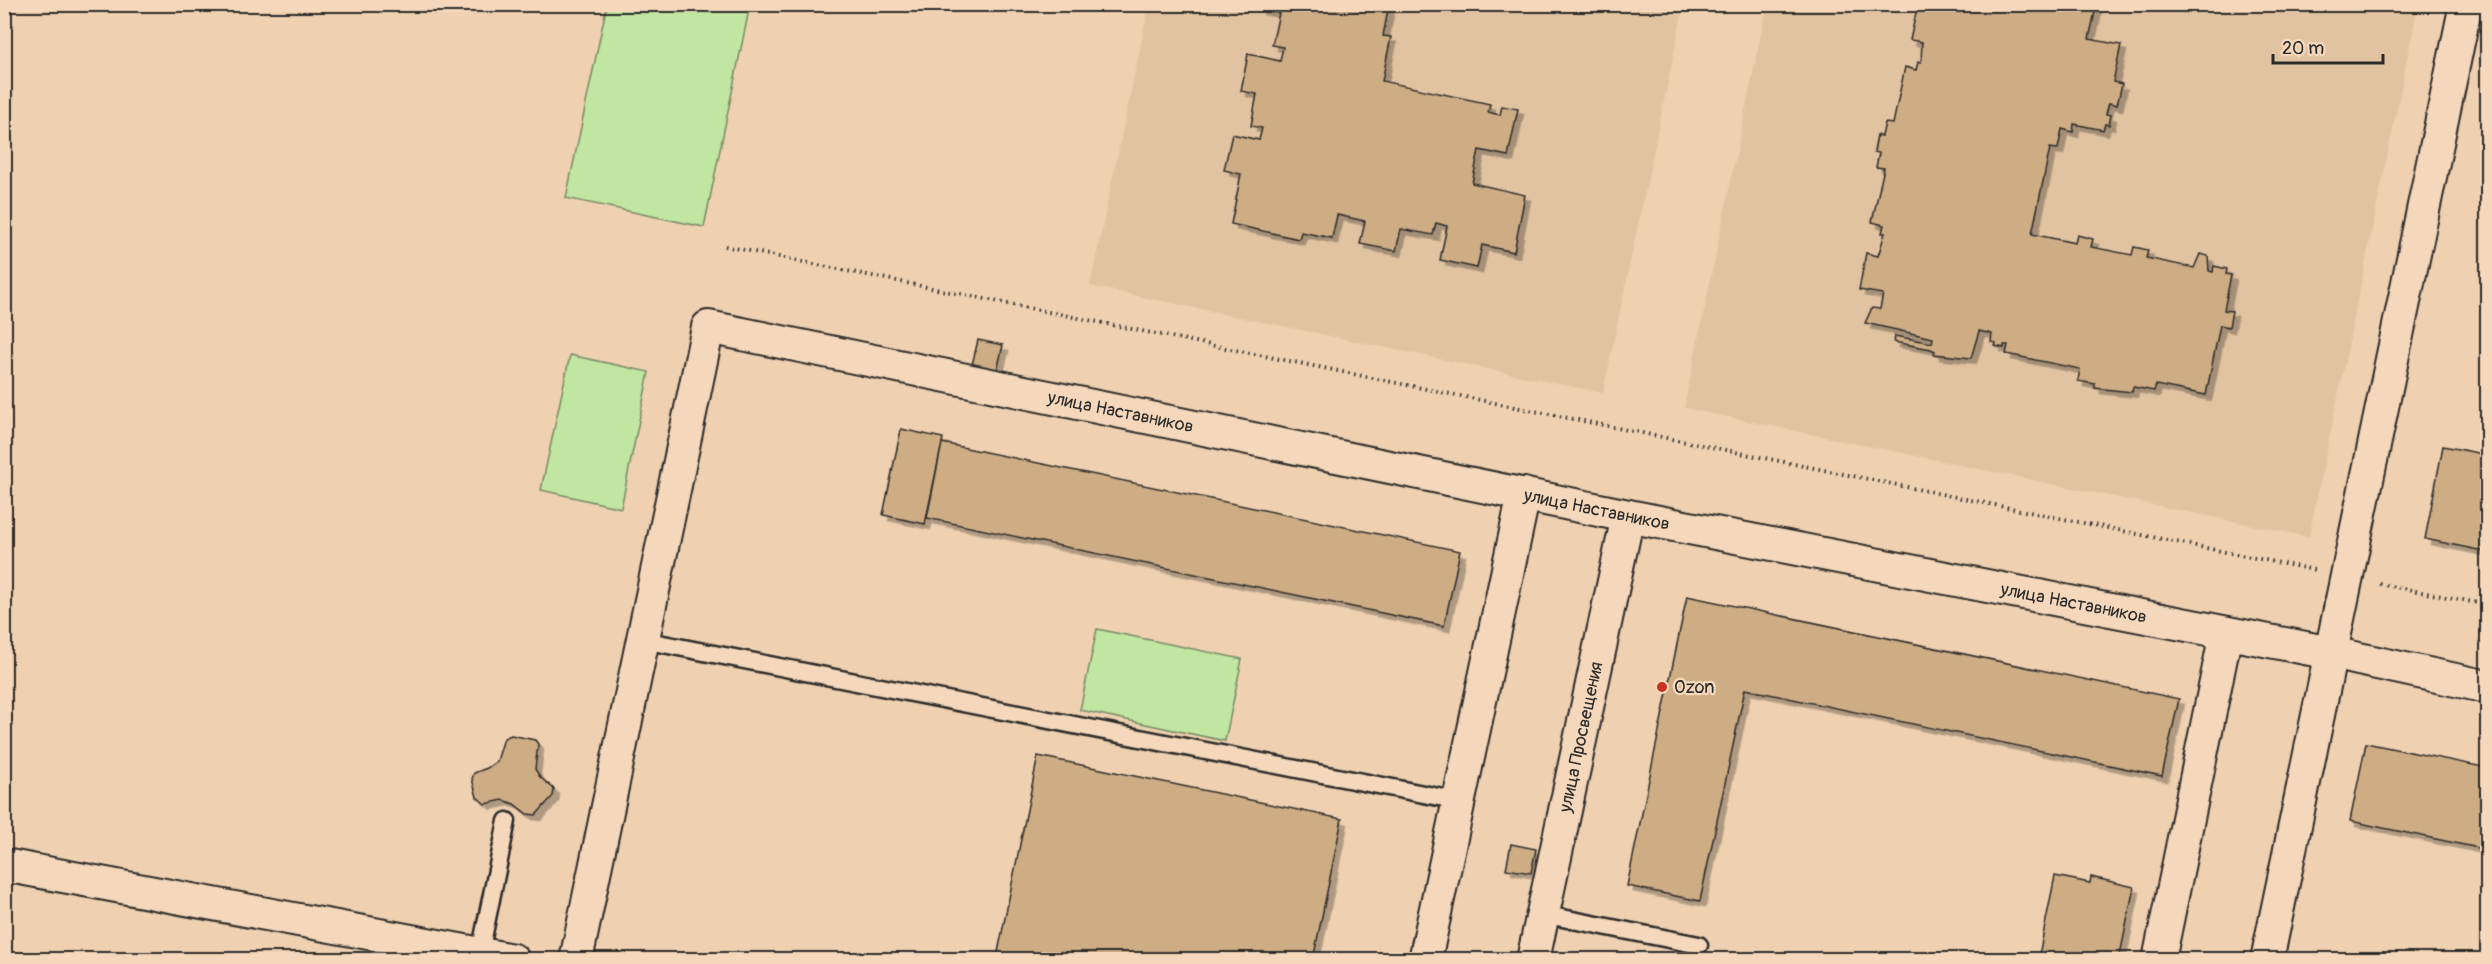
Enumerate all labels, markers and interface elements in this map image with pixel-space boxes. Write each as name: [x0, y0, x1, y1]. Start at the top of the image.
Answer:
scale bar: [2273, 27, 2382, 65]
text: 20 m: [2282, 37, 2324, 60]
street label: улица Наставников: [1045, 386, 1196, 438]
street label: улица Наставников: [1521, 484, 1672, 536]
street label: улица Наставников: [1998, 578, 2149, 629]
street label: улица Просвещения: [1554, 660, 1608, 816]
place label: Ozon: [1674, 676, 1714, 699]
marker: Ozon: [1655, 680, 1669, 694]

